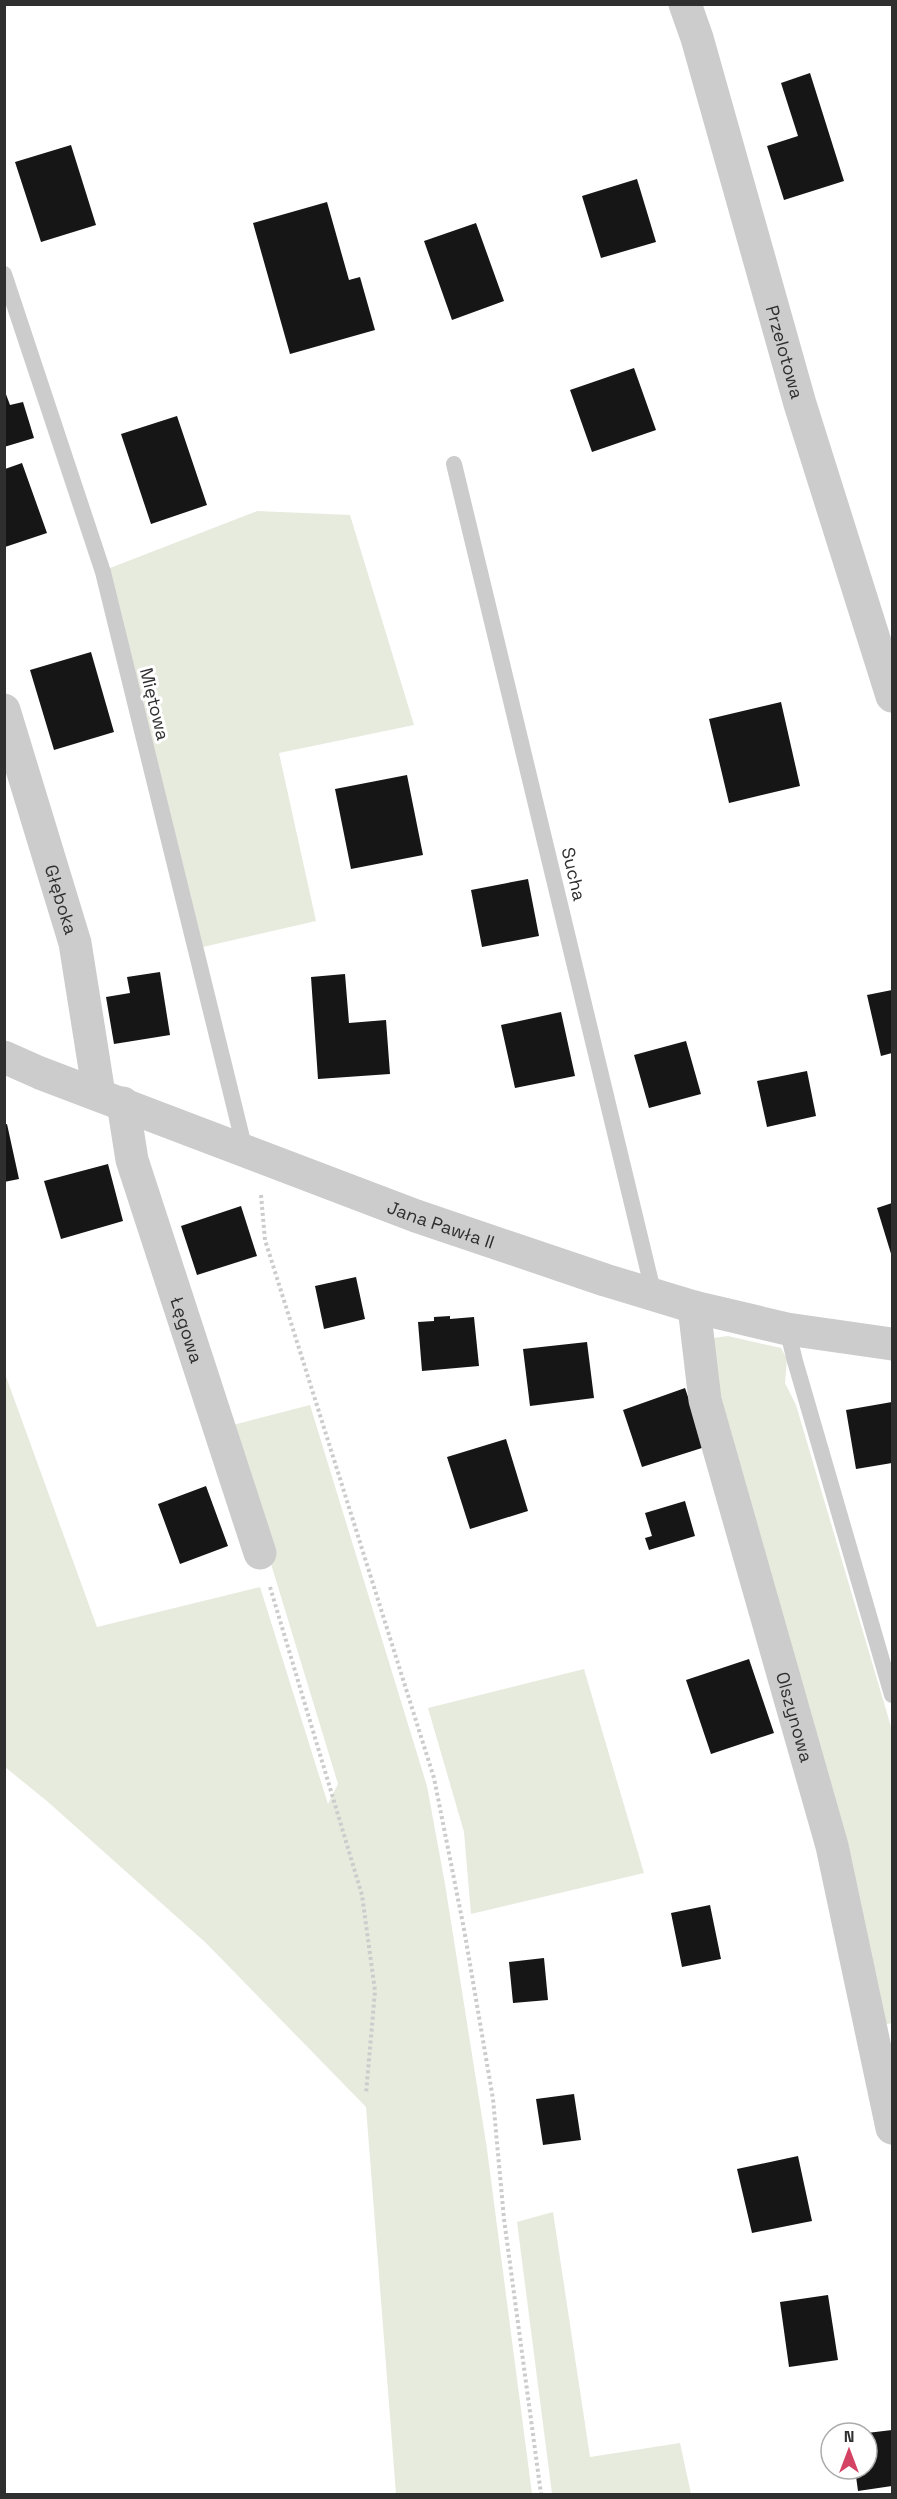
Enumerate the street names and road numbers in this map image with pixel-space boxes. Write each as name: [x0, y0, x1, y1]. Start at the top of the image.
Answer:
street label: Przelotowa: [761, 302, 809, 401]
street label: Miętowa: [135, 665, 175, 743]
street label: Sucha: [557, 845, 591, 903]
street label: Głęboka: [40, 862, 83, 937]
street label: Jana Pawła II: [384, 1195, 498, 1253]
street label: Łęgowa: [166, 1293, 209, 1366]
street label: Olszynowa: [771, 1669, 819, 1765]

